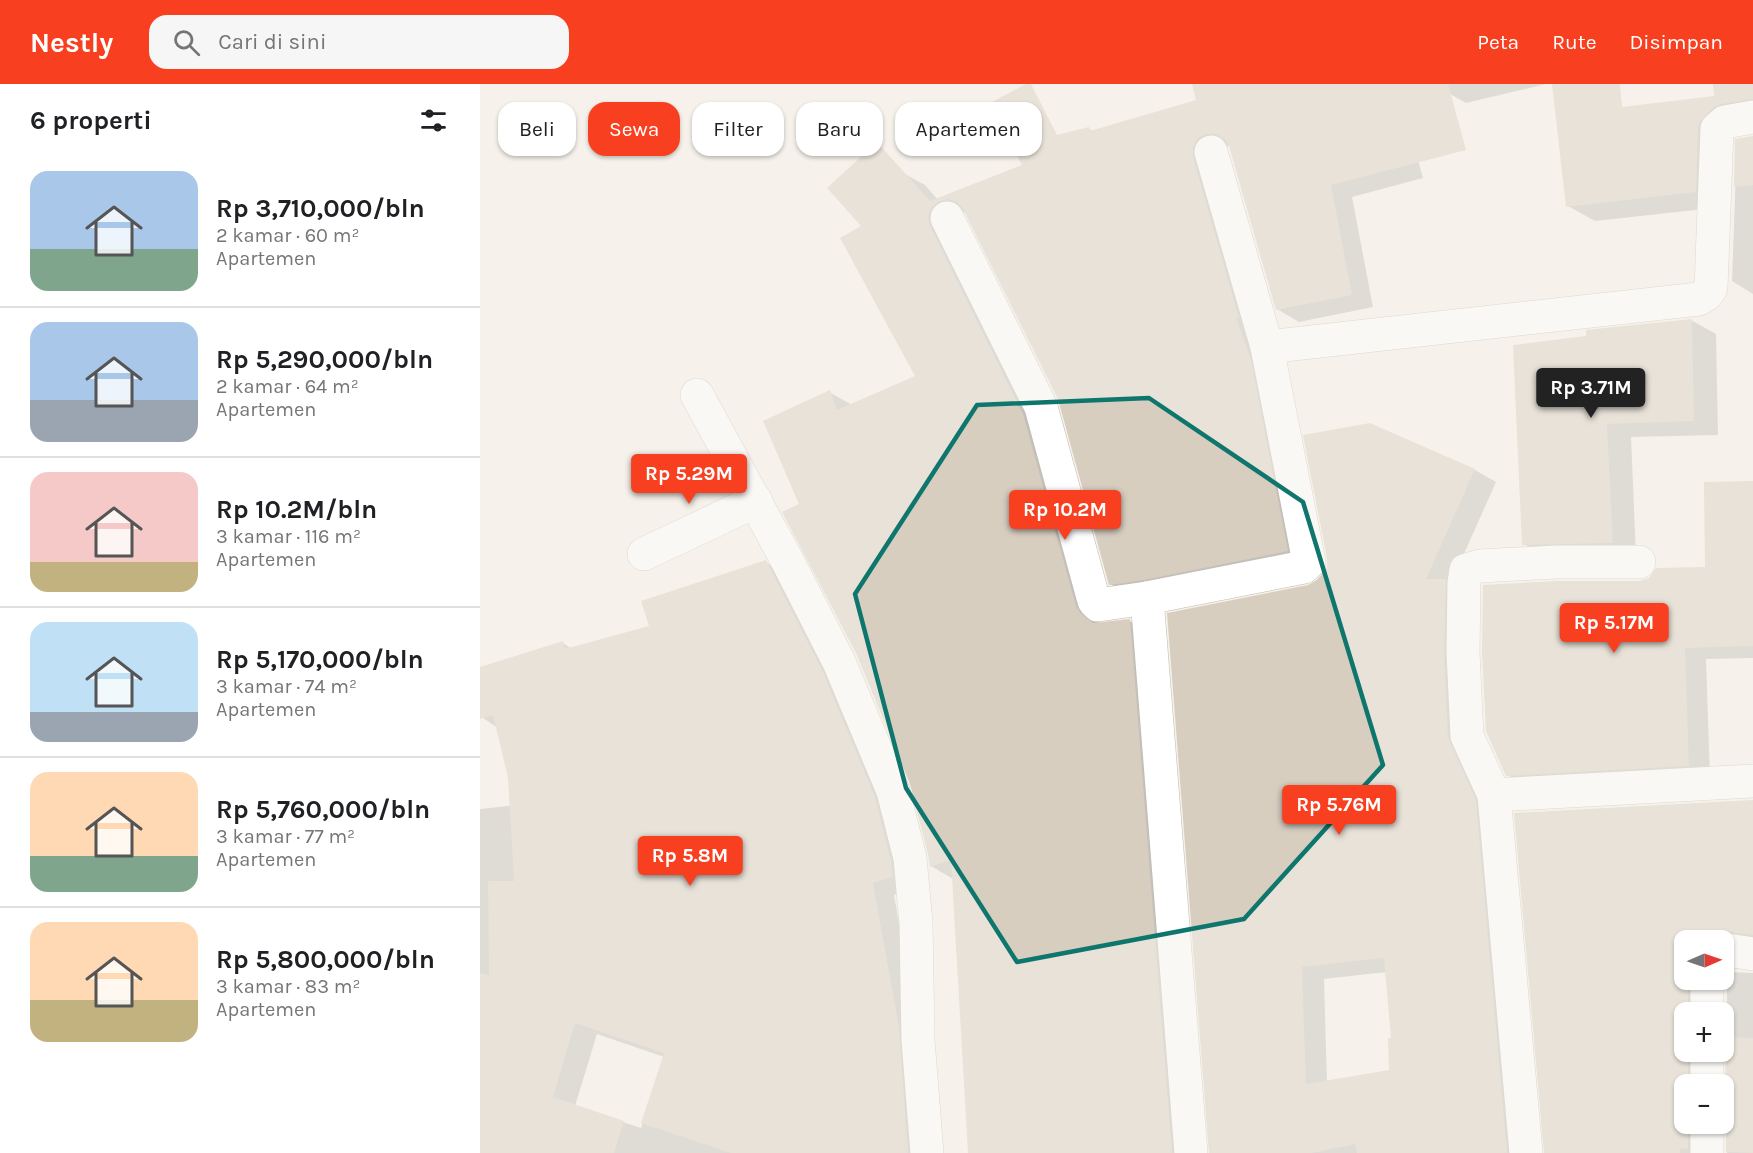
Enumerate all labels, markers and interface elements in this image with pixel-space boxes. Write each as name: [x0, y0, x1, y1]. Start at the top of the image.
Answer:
search box: [149, 15, 569, 69]
text: Nestly: [30, 26, 113, 59]
icon: search: [170, 26, 203, 59]
text: Cari di sini: [218, 29, 326, 55]
text: Peta: [1477, 30, 1519, 54]
text: Rute: [1552, 30, 1596, 54]
text: Disimpan: [1629, 30, 1723, 54]
chip: Beli: [498, 102, 576, 156]
chip: Sewa: [588, 102, 680, 156]
chip: Filter: [692, 102, 784, 156]
chip: Baru: [796, 102, 883, 156]
chip: Apartemen: [895, 102, 1042, 156]
icon: filters: [417, 104, 450, 137]
text: 6 properti: [30, 105, 152, 136]
text: Rp 3,710,000/bln: [216, 193, 425, 224]
icon: home: [78, 195, 150, 267]
text: 2 kamar · 60 m²: [216, 224, 359, 247]
text: Apartemen: [216, 247, 316, 270]
text: Rp 5,290,000/bln: [216, 344, 433, 375]
icon: home: [78, 346, 150, 418]
pin: Rp 3.71M: [1529, 368, 1653, 419]
text: 2 kamar · 64 m²: [216, 375, 359, 398]
text: Rp 3.71M: [1550, 376, 1632, 399]
text: Apartemen: [216, 398, 316, 421]
pin: Rp 5.29M: [627, 454, 751, 505]
text: Rp 5.29M: [645, 462, 733, 485]
pin: Rp 10.2M: [1003, 490, 1127, 541]
text: Rp 10.2M/bln: [216, 494, 377, 525]
icon: home: [78, 496, 150, 568]
text: Rp 10.2M: [1023, 498, 1107, 521]
text: 3 kamar · 116 m²: [216, 525, 361, 548]
text: Apartemen: [216, 548, 316, 571]
pin: Rp 5.17M: [1552, 603, 1676, 654]
text: Rp 5.17M: [1574, 611, 1654, 634]
text: Rp 5,170,000/bln: [216, 644, 424, 675]
icon: home: [78, 646, 150, 718]
text: 3 kamar · 74 m²: [216, 675, 357, 698]
text: Apartemen: [216, 698, 316, 721]
pin: Rp 5.76M: [1277, 785, 1401, 836]
text: Rp 5.76M: [1296, 793, 1382, 816]
text: Rp 5,760,000/bln: [216, 794, 430, 825]
icon: home: [78, 796, 150, 868]
text: 3 kamar · 77 m²: [216, 825, 355, 848]
pin: Rp 5.8M: [635, 836, 745, 887]
text: Rp 5.8M: [652, 844, 728, 867]
text: Apartemen: [216, 848, 316, 871]
north arrow: [1674, 930, 1734, 990]
map controls: [1674, 930, 1734, 1134]
text: Rp 5,800,000/bln: [216, 944, 435, 975]
icon: home: [78, 946, 150, 1018]
text: 3 kamar · 83 m²: [216, 975, 360, 998]
text: Apartemen: [216, 998, 316, 1021]
button: +: [1674, 1002, 1734, 1062]
button: −: [1674, 1074, 1734, 1134]

